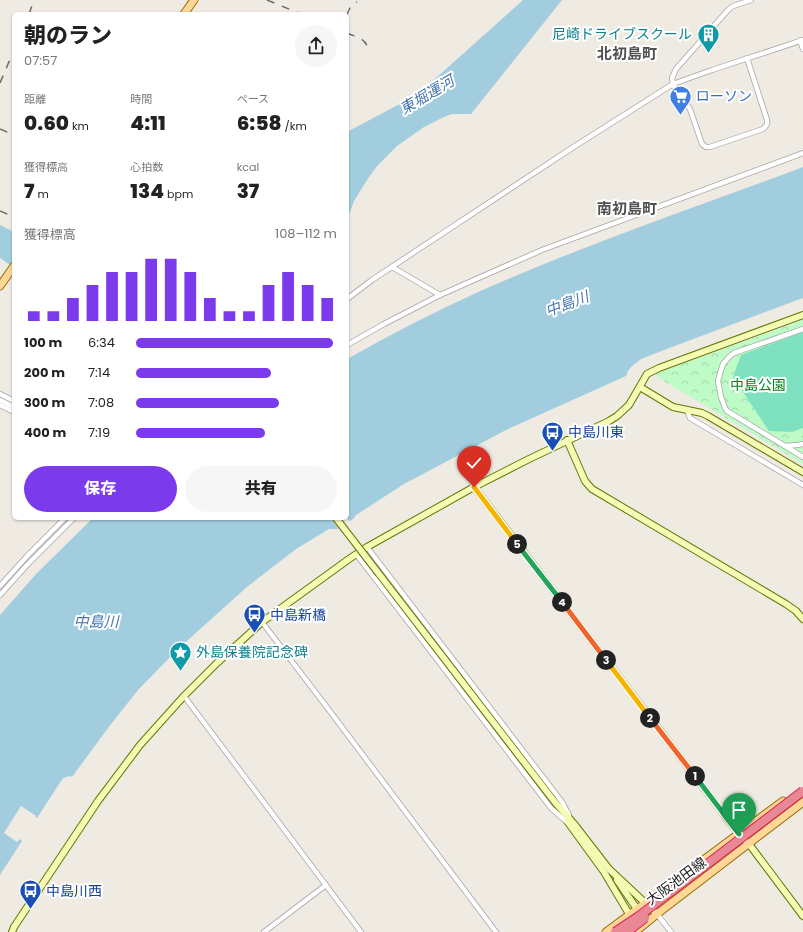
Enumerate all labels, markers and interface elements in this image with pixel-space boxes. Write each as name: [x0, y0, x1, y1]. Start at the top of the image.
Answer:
text: 朝のラン: [24, 20, 112, 51]
building icon: 尼崎ドライブスクール: [695, 21, 721, 54]
place label: 尼崎ドライブスクール: [552, 24, 692, 44]
button: share: [295, 25, 337, 67]
district label: 北初島町: [597, 43, 657, 64]
text: 07:57: [24, 51, 57, 70]
water label: 東堀運河: [396, 69, 460, 119]
supermarket icon: ローソン: [667, 83, 693, 116]
place label: ローソン: [696, 86, 752, 106]
text: 距離: [24, 91, 46, 107]
text: 時間: [130, 91, 152, 107]
text: ペース: [237, 91, 269, 107]
text: 0.60: [24, 109, 69, 137]
text: 4:11: [130, 109, 166, 137]
text: 6:58: [237, 109, 282, 137]
text: km: [69, 118, 89, 134]
text: /km: [282, 118, 307, 134]
text: 獲得標高: [24, 159, 68, 175]
text: 心拍数: [130, 159, 163, 175]
text: kcal: [237, 159, 259, 175]
text: 7: [24, 177, 34, 205]
text: 134: [130, 177, 164, 205]
text: 37: [237, 177, 259, 205]
text: m: [34, 186, 49, 202]
text: bpm: [164, 186, 193, 202]
district label: 南初島町: [597, 198, 657, 219]
text: 108–112 m: [275, 224, 337, 243]
text: 獲得標高: [24, 225, 76, 244]
water label: 中島川: [542, 285, 593, 321]
text: 100 m: [24, 333, 62, 352]
text: 6:34: [88, 333, 115, 352]
text: 200 m: [24, 363, 65, 382]
text: 7:14: [88, 363, 110, 382]
park label: 中島公園: [730, 375, 786, 395]
text: 300 m: [24, 393, 65, 412]
text: 7:08: [88, 393, 114, 412]
bus stop icon: 中島川東: [539, 419, 565, 452]
place label: 中島川東: [568, 422, 624, 442]
text: 400 m: [24, 423, 66, 442]
text: 7:19: [88, 423, 110, 442]
pin: [457, 446, 491, 487]
icon: check: [463, 452, 485, 474]
button: 保存: [24, 466, 177, 512]
button: 共有: [185, 466, 337, 512]
pin: 5: [507, 534, 527, 554]
text: 5: [513, 536, 521, 552]
pin: 4: [552, 592, 572, 612]
text: 4: [558, 594, 566, 610]
bus stop icon: 中島新橋: [242, 602, 268, 635]
place label: 中島新橋: [270, 605, 326, 625]
water label: 中島川: [73, 611, 120, 632]
place icon: 外島保養院記念碑: [168, 639, 194, 672]
place label: 外島保養院記念碑: [196, 642, 308, 662]
pin: 3: [596, 650, 616, 670]
text: 3: [603, 652, 609, 668]
pin: 2: [640, 708, 660, 728]
text: 2: [647, 710, 653, 726]
pin: 1: [685, 766, 705, 786]
text: 1: [693, 768, 697, 784]
pin: [722, 793, 756, 834]
icon: arrive: [728, 799, 750, 821]
street label: 大阪池田線: [642, 852, 710, 910]
bus stop icon: 中島川西: [17, 878, 43, 911]
place label: 中島川西: [46, 881, 102, 901]

